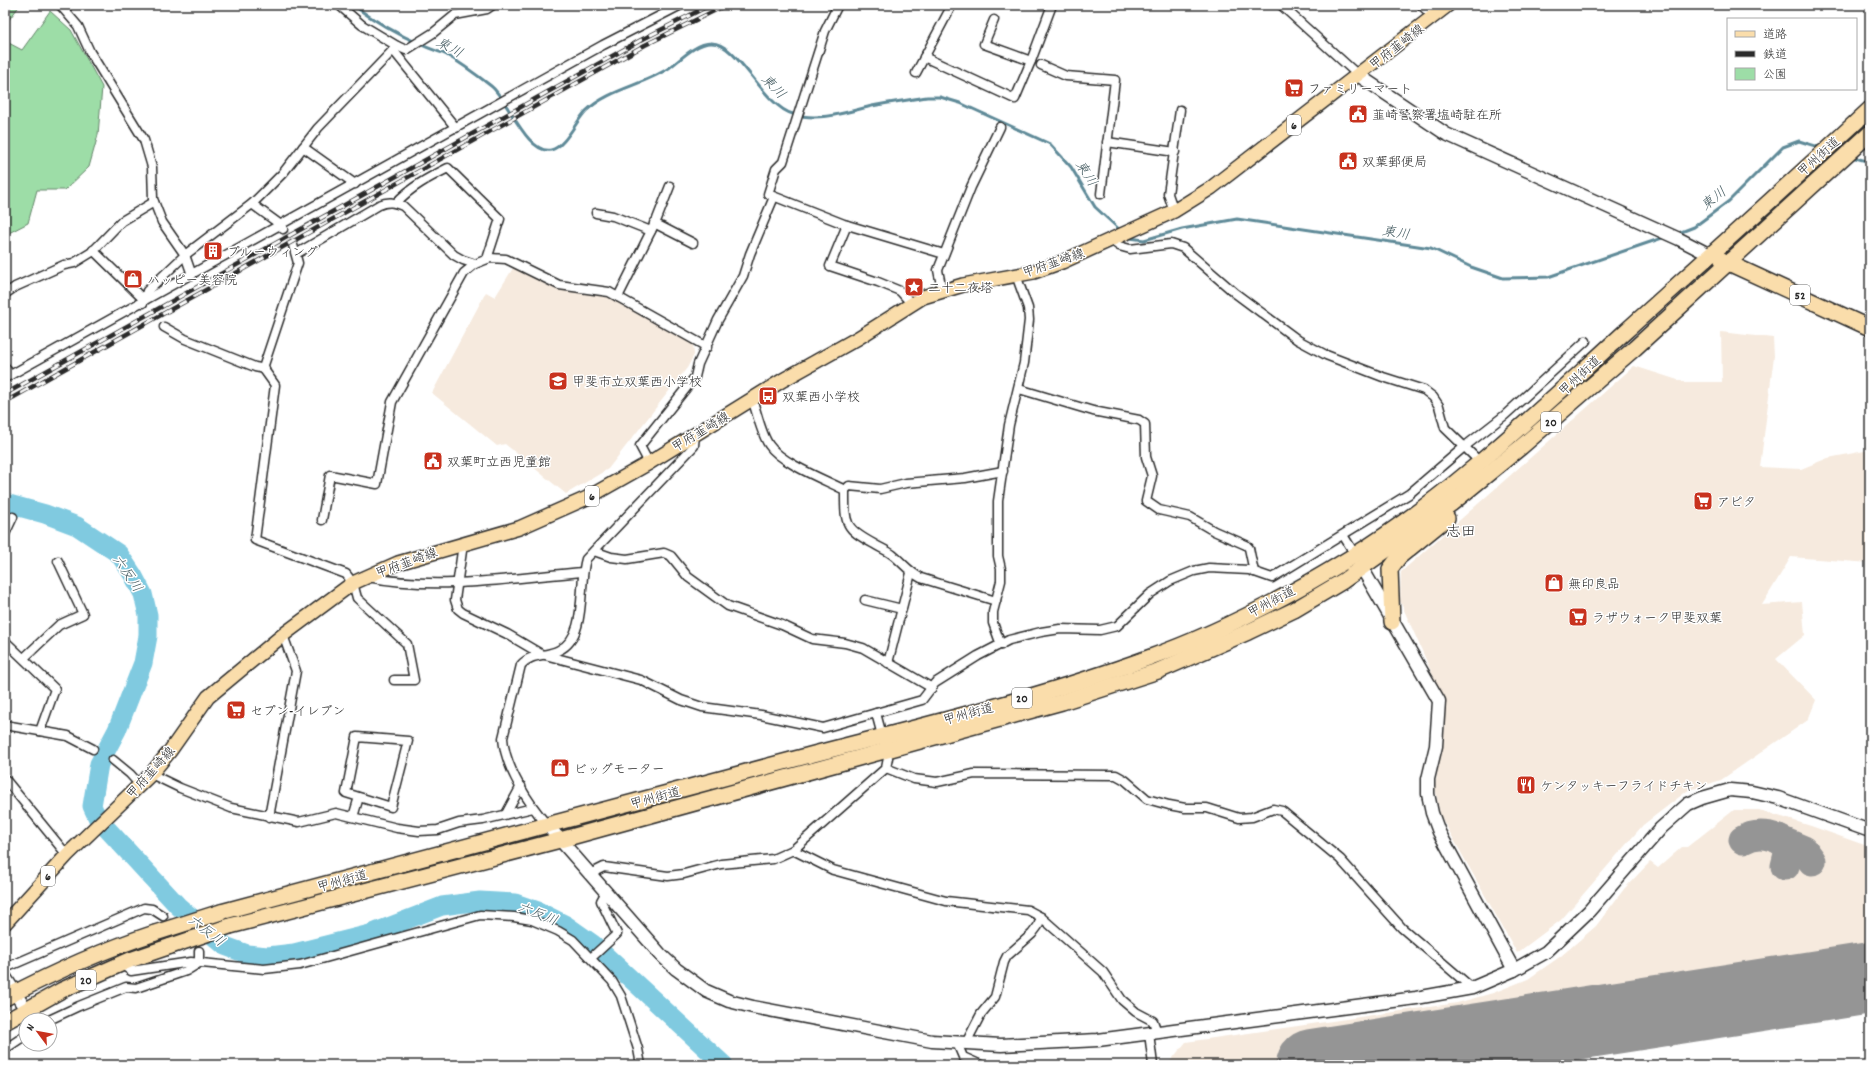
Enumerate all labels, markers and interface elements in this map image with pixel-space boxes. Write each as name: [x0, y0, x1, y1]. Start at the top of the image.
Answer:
legend: [1727, 18, 1857, 90]
street label: 甲府韮崎線: [1366, 20, 1430, 75]
text: 道路: [1763, 27, 1787, 44]
water label: 東川: [432, 33, 466, 64]
text: 鉄道: [1763, 47, 1787, 64]
text: 公園: [1763, 67, 1787, 84]
water label: 東川: [756, 70, 789, 104]
supermarket icon: ファミリーマート: [1283, 77, 1305, 99]
place label: ファミリーマート: [1308, 81, 1412, 100]
public building icon: 韮崎警察署塩崎駐在所: [1347, 103, 1369, 125]
place label: 韮崎警察署塩崎駐在所: [1372, 107, 1502, 126]
road number: 6: [1287, 115, 1301, 135]
street label: 甲州街道: [1794, 133, 1845, 182]
public building icon: 双葉郵便局: [1337, 150, 1359, 172]
place label: 双葉郵便局: [1362, 154, 1427, 173]
water label: 東川: [1069, 157, 1101, 191]
water label: 東川: [1697, 183, 1731, 216]
water label: 東川: [1380, 222, 1411, 246]
building icon: ブルーウィング: [202, 240, 224, 262]
place label: ブルーウィング: [227, 244, 318, 263]
street label: 甲府韮崎線: [1020, 244, 1089, 284]
shop icon: ハッピー美容院: [122, 268, 144, 290]
place label: ハッピー美容院: [147, 272, 237, 291]
place icon: 二十二夜塔: [903, 276, 925, 298]
place label: 二十二夜塔: [928, 280, 993, 299]
road number: 52: [1790, 285, 1810, 305]
street label: 甲州街道: [1555, 352, 1606, 402]
school or university icon: 甲斐市立双葉西小学校: [547, 370, 569, 392]
place label: 甲斐市立双葉西小学校: [572, 374, 702, 393]
bus stop icon: 双葉西小学校: [757, 385, 779, 407]
place label: 双葉西小学校: [782, 389, 860, 408]
street label: 甲府韮崎線: [669, 408, 735, 458]
road number: 20: [1541, 412, 1561, 432]
public building icon: 双葉町立西児童館: [422, 450, 444, 472]
place label: 双葉町立西児童館: [447, 454, 551, 473]
road number: 6: [585, 486, 599, 506]
supermarket icon: アピタ: [1692, 490, 1714, 512]
place label: アピタ: [1717, 494, 1756, 513]
district label: 志田: [1446, 522, 1476, 544]
street label: 甲府韮崎線: [373, 544, 442, 584]
water label: 六反川: [106, 551, 146, 597]
shop icon: 無印良品: [1543, 572, 1565, 594]
place label: 無印良品: [1568, 576, 1620, 595]
street label: 甲州街道: [1245, 583, 1300, 624]
supermarket icon: ラザウォーク甲斐双葉: [1567, 606, 1589, 628]
place label: ラザウォーク甲斐双葉: [1592, 610, 1722, 629]
road number: 20: [1012, 688, 1032, 708]
supermarket icon: セブン-イレブン: [225, 699, 247, 721]
street label: 甲州街道: [941, 700, 996, 731]
place label: セブン-イレブン: [250, 703, 345, 722]
street label: 甲府韮崎線: [123, 742, 181, 804]
shop icon: ビッグモーター: [549, 757, 571, 779]
place label: ビッグモーター: [574, 761, 665, 780]
restaurant icon: ケンタッキーフライドチキン: [1515, 774, 1537, 796]
place label: ケンタッキーフライドチキン: [1540, 778, 1707, 797]
street label: 甲州街道: [628, 784, 683, 815]
road number: 6: [41, 866, 55, 886]
street label: 甲州街道: [315, 867, 370, 898]
water label: 六反川: [514, 898, 560, 932]
water label: 六反川: [183, 911, 228, 952]
road number: 20: [76, 970, 96, 990]
north arrow: [18, 1012, 58, 1052]
text: N: [23, 1021, 40, 1034]

